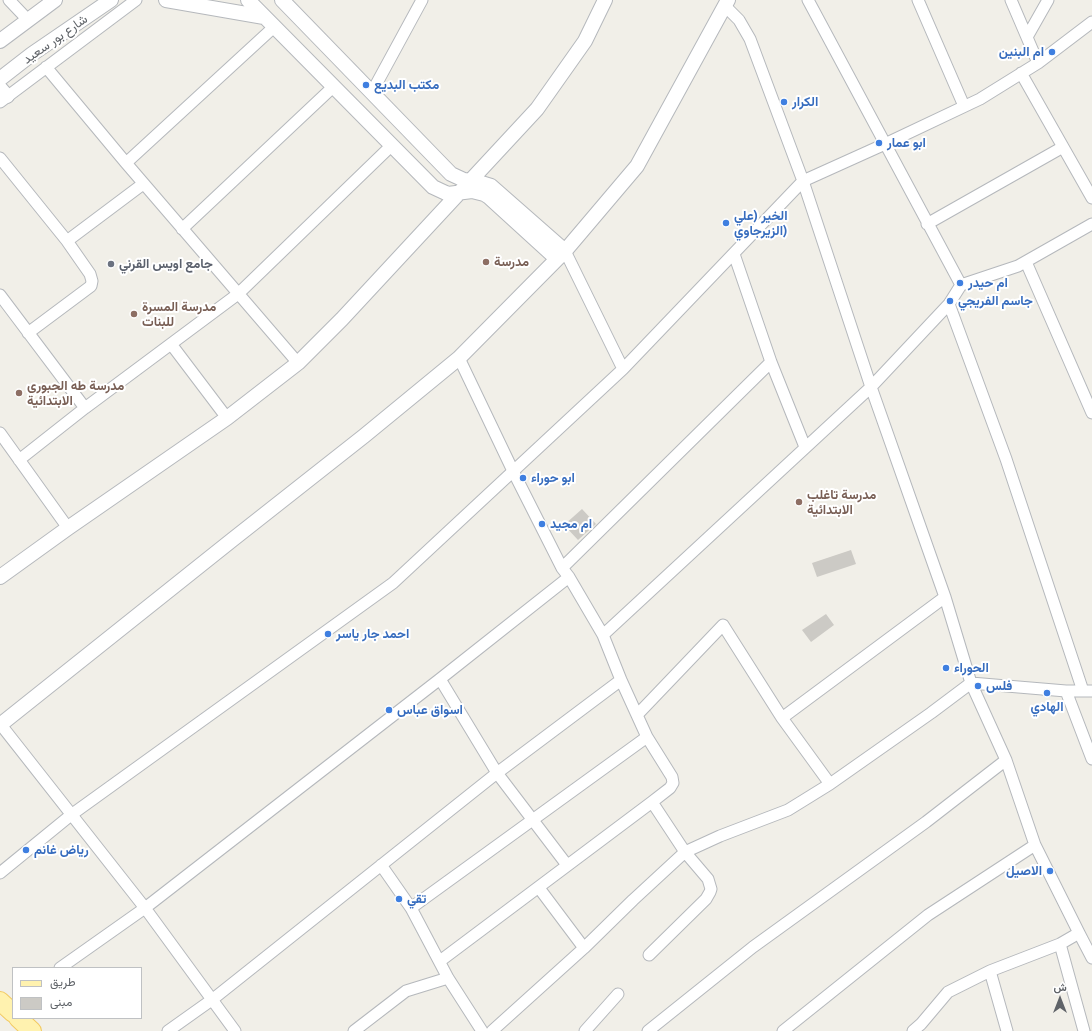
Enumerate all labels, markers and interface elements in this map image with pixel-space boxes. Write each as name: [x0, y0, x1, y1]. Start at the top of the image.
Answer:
street label: شارع بور سعيد: [20, 11, 90, 67]
place label: ام البنين: [999, 44, 1044, 60]
marker: ام البنين: [1047, 47, 1057, 57]
place label: مكتب البديع: [374, 77, 439, 93]
marker: مكتب البديع: [361, 80, 371, 90]
place label: الكرار: [792, 94, 818, 110]
marker: الكرار: [779, 97, 789, 107]
place label: ابو عمار: [887, 135, 926, 151]
marker: ابو عمار: [874, 138, 884, 148]
place label: الخير (علي الزيرجاوي): [734, 208, 788, 239]
marker: الخير (علي الزيرجاوي): [721, 218, 731, 228]
place label: مدرسة: [494, 254, 529, 270]
place label: جامع اويس القرني: [119, 256, 213, 272]
marker: مدرسة: [481, 257, 491, 267]
marker: جامع اويس القرني: [106, 259, 116, 269]
place label: ام حيدر: [968, 275, 1008, 291]
marker: ام حيدر: [955, 278, 965, 288]
place label: جاسم الفريجي: [958, 293, 1033, 309]
marker: جاسم الفريجي: [945, 296, 955, 306]
place label: مدرسة المسرة للبنات: [142, 299, 216, 330]
marker: مدرسة المسرة للبنات: [129, 309, 139, 319]
place label: مدرسة طه الجبوري الابتدائية: [27, 378, 124, 409]
marker: مدرسة طه الجبوري الابتدائية: [14, 388, 24, 398]
place label: ابو حوراء: [531, 470, 575, 486]
marker: ابو حوراء: [518, 473, 528, 483]
place label: مدرسة تاغلب الابتدائية: [807, 487, 876, 518]
marker: مدرسة تاغلب الابتدائية: [794, 497, 804, 507]
place label: ام مجيد: [550, 516, 592, 532]
marker: ام مجيد: [537, 519, 547, 529]
place label: احمد جار ياسر: [336, 626, 409, 642]
marker: احمد جار ياسر: [323, 629, 333, 639]
place label: الحوراء: [954, 660, 989, 676]
marker: الحوراء: [941, 663, 951, 673]
place label: فلس: [986, 678, 1012, 694]
marker: فلس: [973, 681, 983, 691]
marker: الهادي: [1042, 688, 1052, 698]
place label: الهادي: [1030, 699, 1064, 715]
place label: اسواق عباس: [397, 702, 463, 718]
marker: اسواق عباس: [384, 705, 394, 715]
place label: رياض غانم: [34, 842, 89, 858]
marker: رياض غانم: [21, 845, 31, 855]
place label: الاصيل: [1006, 863, 1042, 879]
marker: الاصيل: [1045, 866, 1055, 876]
place label: تقي: [407, 891, 426, 907]
marker: تقي: [394, 894, 404, 904]
legend: [12, 967, 142, 1019]
text: طريق: [50, 975, 75, 988]
north arrow: [1040, 979, 1080, 1019]
text: ش: [1053, 981, 1067, 993]
text: مبنى: [50, 995, 72, 1008]

